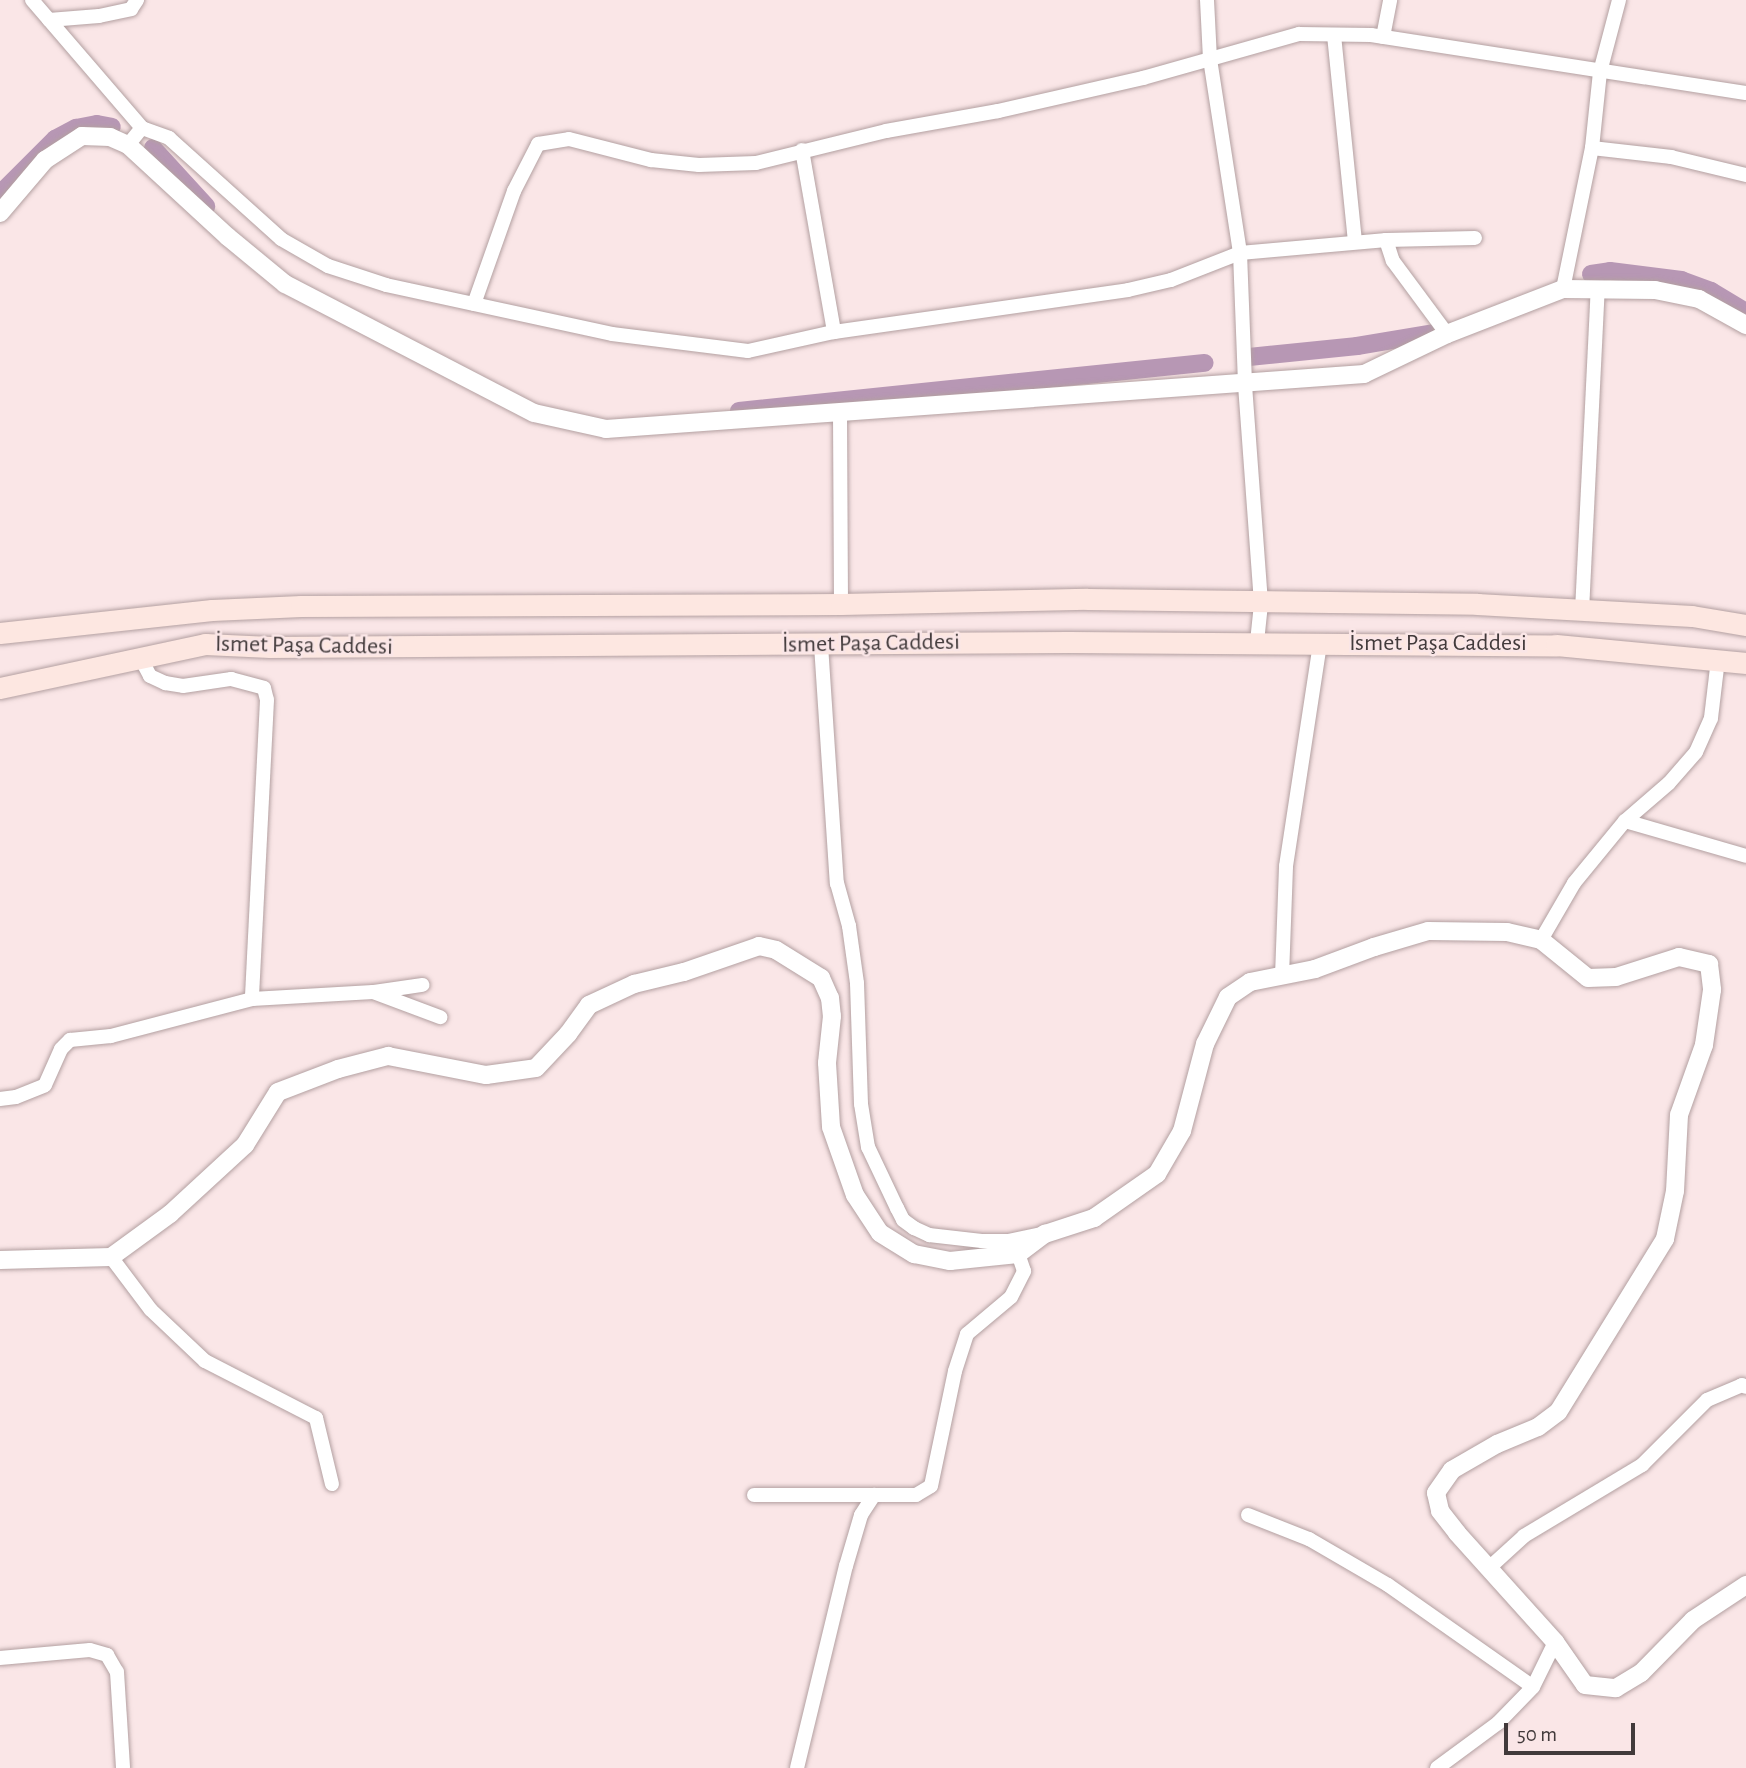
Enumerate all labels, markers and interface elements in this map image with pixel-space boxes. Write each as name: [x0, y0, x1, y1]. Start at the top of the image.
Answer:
street label: İsmet Paşa Caddesi: [782, 628, 960, 660]
street label: İsmet Paşa Caddesi: [215, 630, 393, 662]
street label: İsmet Paşa Caddesi: [1349, 630, 1527, 658]
scale bar: [1508, 1708, 1639, 1752]
text: 50 m: [1517, 1724, 1557, 1745]

